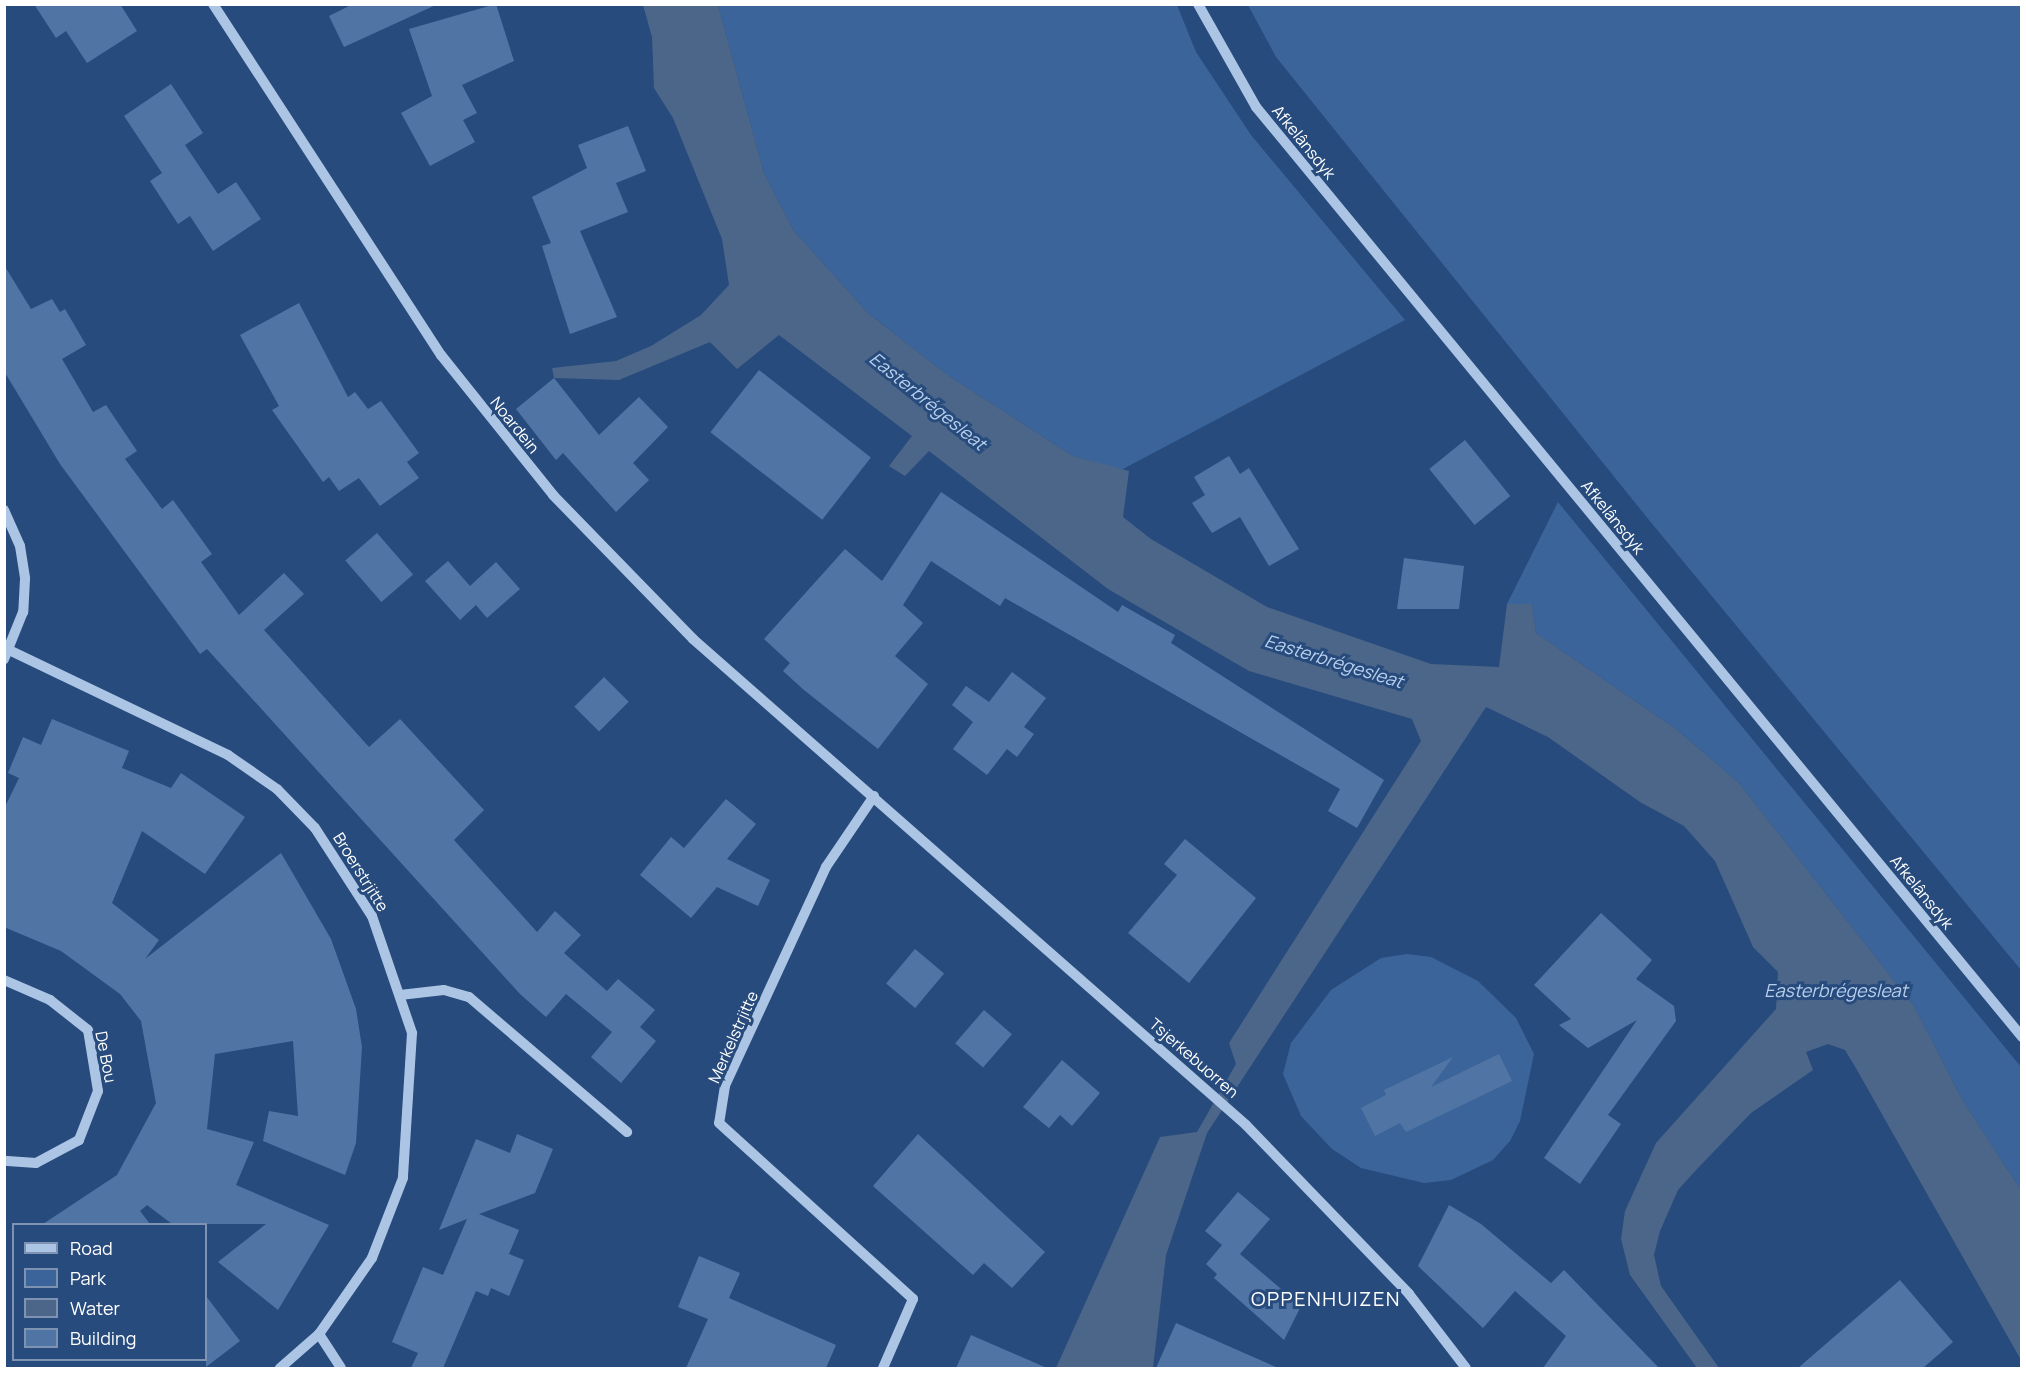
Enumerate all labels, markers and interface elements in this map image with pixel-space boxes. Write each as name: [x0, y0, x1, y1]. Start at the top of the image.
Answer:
street label: Afkelânsdyk: [1268, 101, 1340, 183]
water label: Easterbrégesleat: [865, 347, 991, 455]
street label: Noardein: [486, 393, 544, 457]
street label: Afkelânsdyk: [1577, 476, 1649, 558]
water label: Easterbrégesleat: [1262, 630, 1406, 692]
street label: Broerstrjitte: [329, 829, 393, 915]
street label: Afkelânsdyk: [1886, 851, 1958, 933]
water label: Easterbrégesleat: [1764, 979, 1908, 1001]
street label: Merkelstrjitte: [704, 988, 762, 1086]
street label: Tsjerkebuorren: [1146, 1014, 1242, 1102]
street label: De Bou: [92, 1030, 120, 1084]
legend: [12, 1223, 207, 1361]
text: Road: [70, 1236, 113, 1260]
text: Park: [70, 1266, 106, 1290]
district label: OPPENHUIZEN: [1251, 1286, 1401, 1310]
text: Water: [70, 1296, 120, 1320]
text: Building: [70, 1326, 136, 1350]

